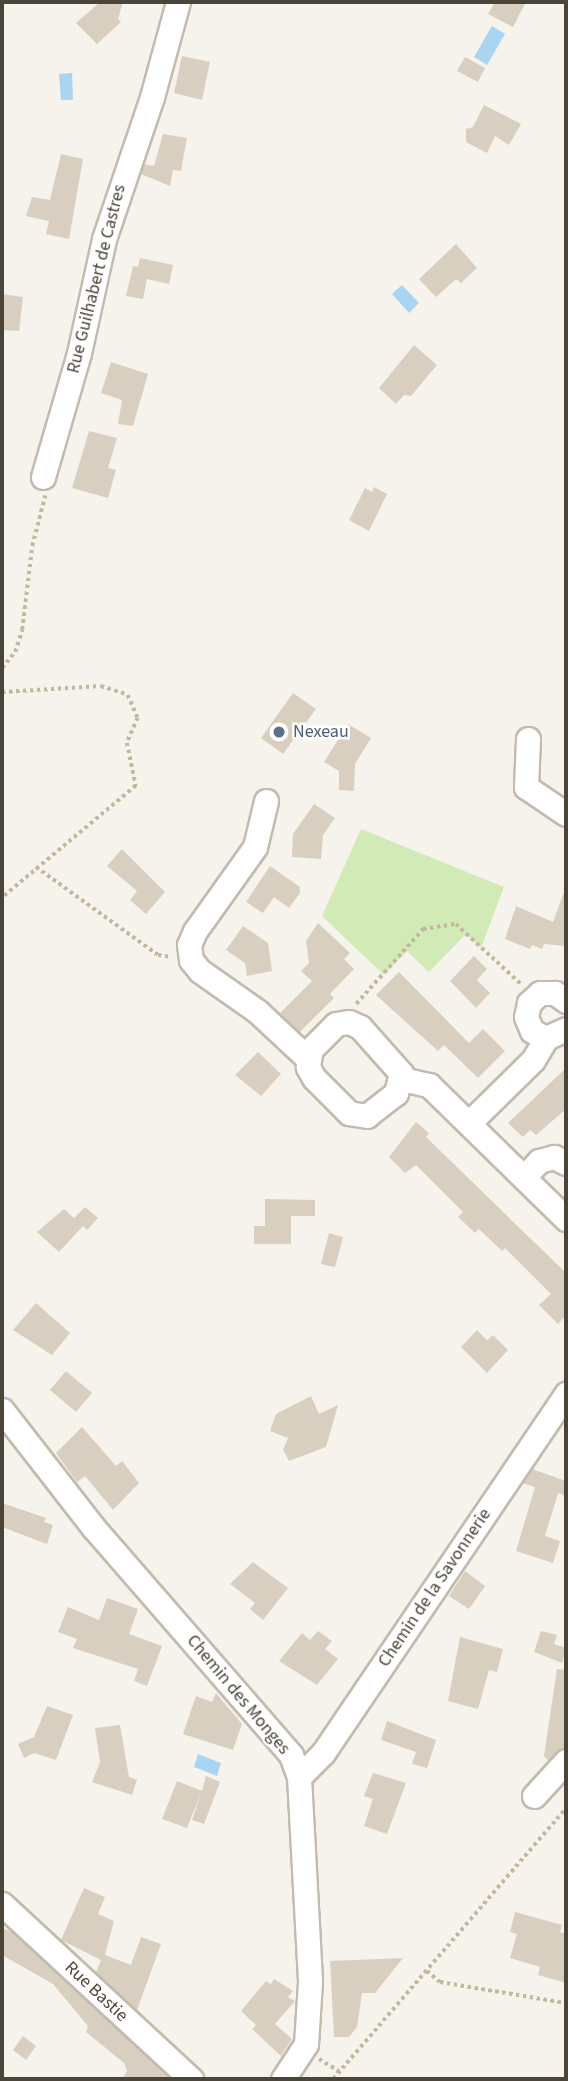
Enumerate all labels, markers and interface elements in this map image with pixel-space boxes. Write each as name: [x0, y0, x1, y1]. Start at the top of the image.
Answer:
street label: Rue Guilhabert de Castres: [63, 182, 131, 376]
place label: Nexeau: [293, 721, 349, 743]
marker: Nexeau: [271, 724, 287, 740]
street label: Chemin de la Savonnerie: [374, 1505, 496, 1671]
street label: Chemin des Monges: [182, 1631, 294, 1759]
street label: Rue Bastie: [60, 1957, 132, 2027]

